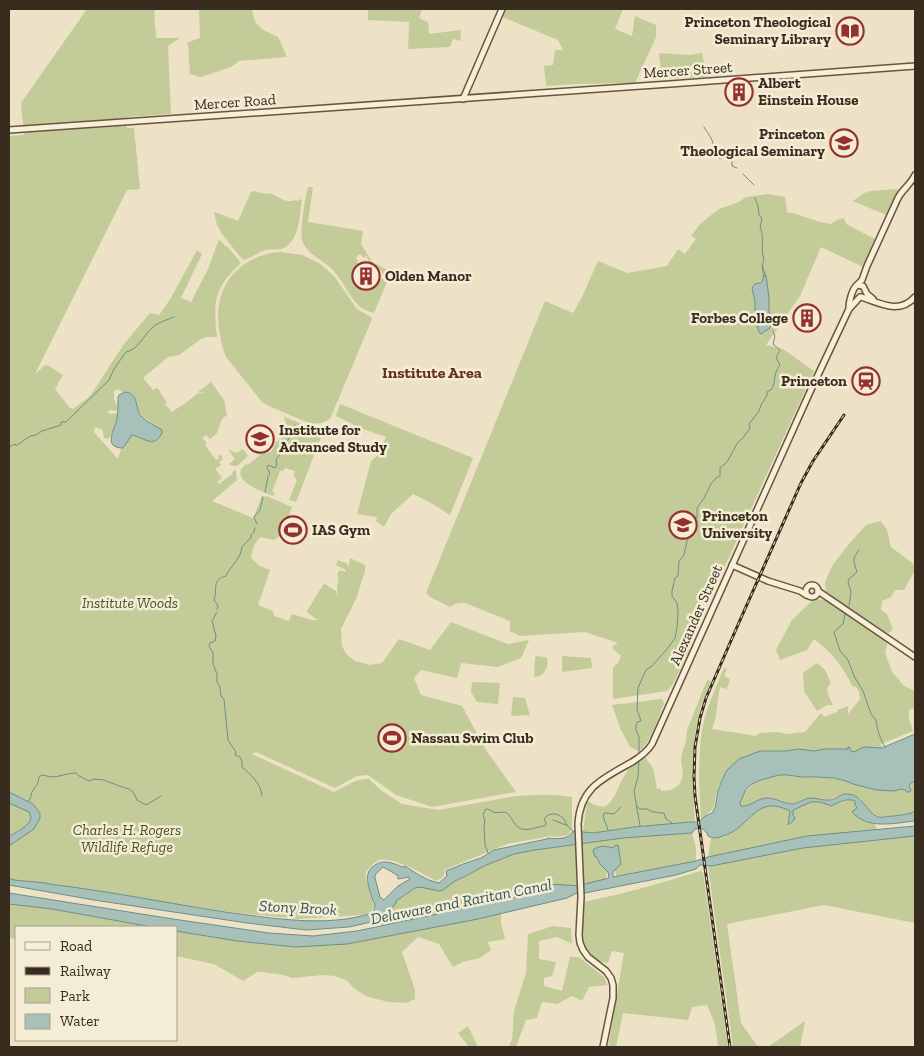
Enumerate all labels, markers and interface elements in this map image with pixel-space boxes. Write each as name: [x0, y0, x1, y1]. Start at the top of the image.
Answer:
place label: Princeton Theological Seminary Library: [685, 13, 831, 48]
library icon: Princeton Theological Seminary Library: [835, 16, 865, 46]
street label: Mercer Street: [643, 58, 734, 82]
place label: Albert Einstein House: [758, 74, 858, 109]
building icon: Albert Einstein House: [724, 77, 754, 107]
street label: Mercer Road: [194, 90, 277, 114]
place label: Princeton Theological Seminary: [680, 125, 825, 160]
school or university icon: Princeton Theological Seminary: [829, 128, 859, 158]
building icon: Olden Manor: [351, 261, 381, 291]
place label: Olden Manor: [385, 267, 472, 285]
building icon: Forbes College: [792, 303, 822, 333]
place label: Forbes College: [691, 309, 788, 327]
district label: Institute Area: [382, 363, 482, 382]
station icon: Princeton: [851, 366, 881, 396]
place label: Princeton: [781, 372, 847, 390]
place label: Institute for Advanced Study: [279, 421, 387, 456]
school or university icon: Institute for Advanced Study: [245, 424, 275, 454]
place label: Princeton University: [702, 507, 772, 542]
school or university icon: Princeton University: [668, 510, 698, 540]
sports icon: IAS Gym: [278, 515, 308, 545]
place label: IAS Gym: [312, 521, 370, 539]
street label: Alexander Street: [666, 561, 726, 668]
park label: Institute Woods: [82, 594, 178, 612]
sports icon: Nassau Swim Club: [377, 723, 407, 753]
place label: Nassau Swim Club: [411, 729, 534, 747]
park label: Charles H. Rogers Wildlife Refuge: [73, 821, 181, 856]
water label: Delaware and Raritan Canal: [369, 875, 554, 928]
water label: Stony Brook: [259, 896, 337, 919]
legend: [15, 926, 178, 1041]
text: Road: [60, 937, 93, 955]
text: Railway: [60, 962, 111, 980]
text: Park: [60, 987, 90, 1005]
text: Water: [60, 1012, 100, 1030]

